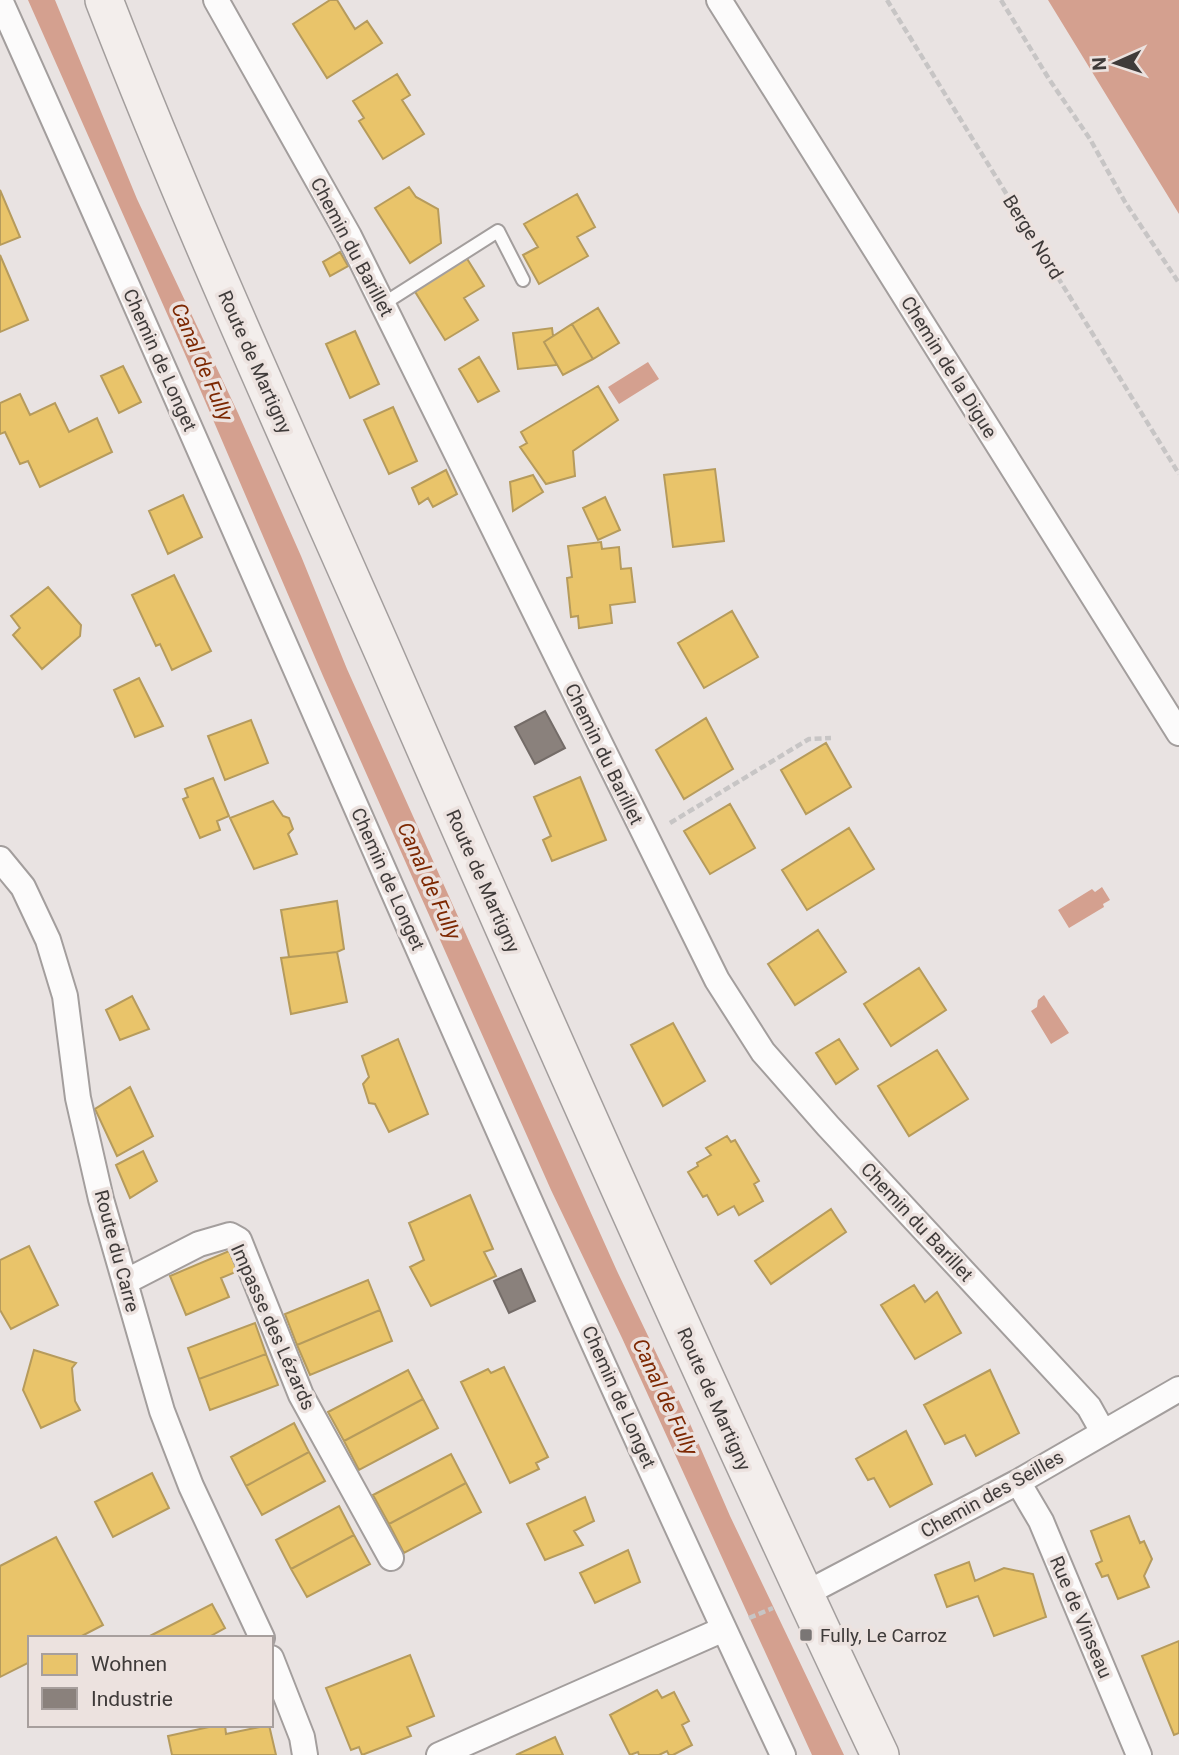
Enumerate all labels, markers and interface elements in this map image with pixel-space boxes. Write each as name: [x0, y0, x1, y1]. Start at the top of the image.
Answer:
north arrow: [1081, 28, 1151, 98]
text: N: [1088, 57, 1111, 71]
street label: Chemin du Barillet: [306, 174, 398, 320]
street label: Berge Nord: [998, 191, 1068, 283]
street label: Chemin de Longet: [118, 285, 202, 435]
street label: Route de Martigny: [213, 287, 297, 437]
street label: Chemin de la Digue: [896, 292, 1002, 442]
water label: Canal de Fully: [166, 299, 238, 426]
street label: Chemin du Barillet: [560, 680, 648, 828]
street label: Chemin de Longet: [346, 804, 430, 954]
street label: Route de Martigny: [441, 806, 525, 956]
water label: Canal de Fully: [392, 819, 466, 945]
street label: Chemin du Barillet: [856, 1158, 978, 1286]
street label: Route du Carre: [90, 1187, 144, 1315]
street label: Impasse des Lézards: [226, 1240, 320, 1414]
street label: Chemin de Longet: [577, 1322, 661, 1472]
street label: Route de Martigny: [672, 1324, 756, 1474]
water label: Canal de Fully: [627, 1335, 703, 1460]
street label: Chemin des Seilles: [917, 1445, 1067, 1543]
street label: Rue de Vinseau: [1045, 1553, 1117, 1681]
place label: Fully, Le Carroz: [820, 1624, 947, 1647]
marker: Fully, Le Carroz: [798, 1627, 814, 1643]
legend: [28, 1636, 273, 1727]
text: Wohnen: [91, 1652, 167, 1676]
text: Industrie: [91, 1687, 173, 1711]

